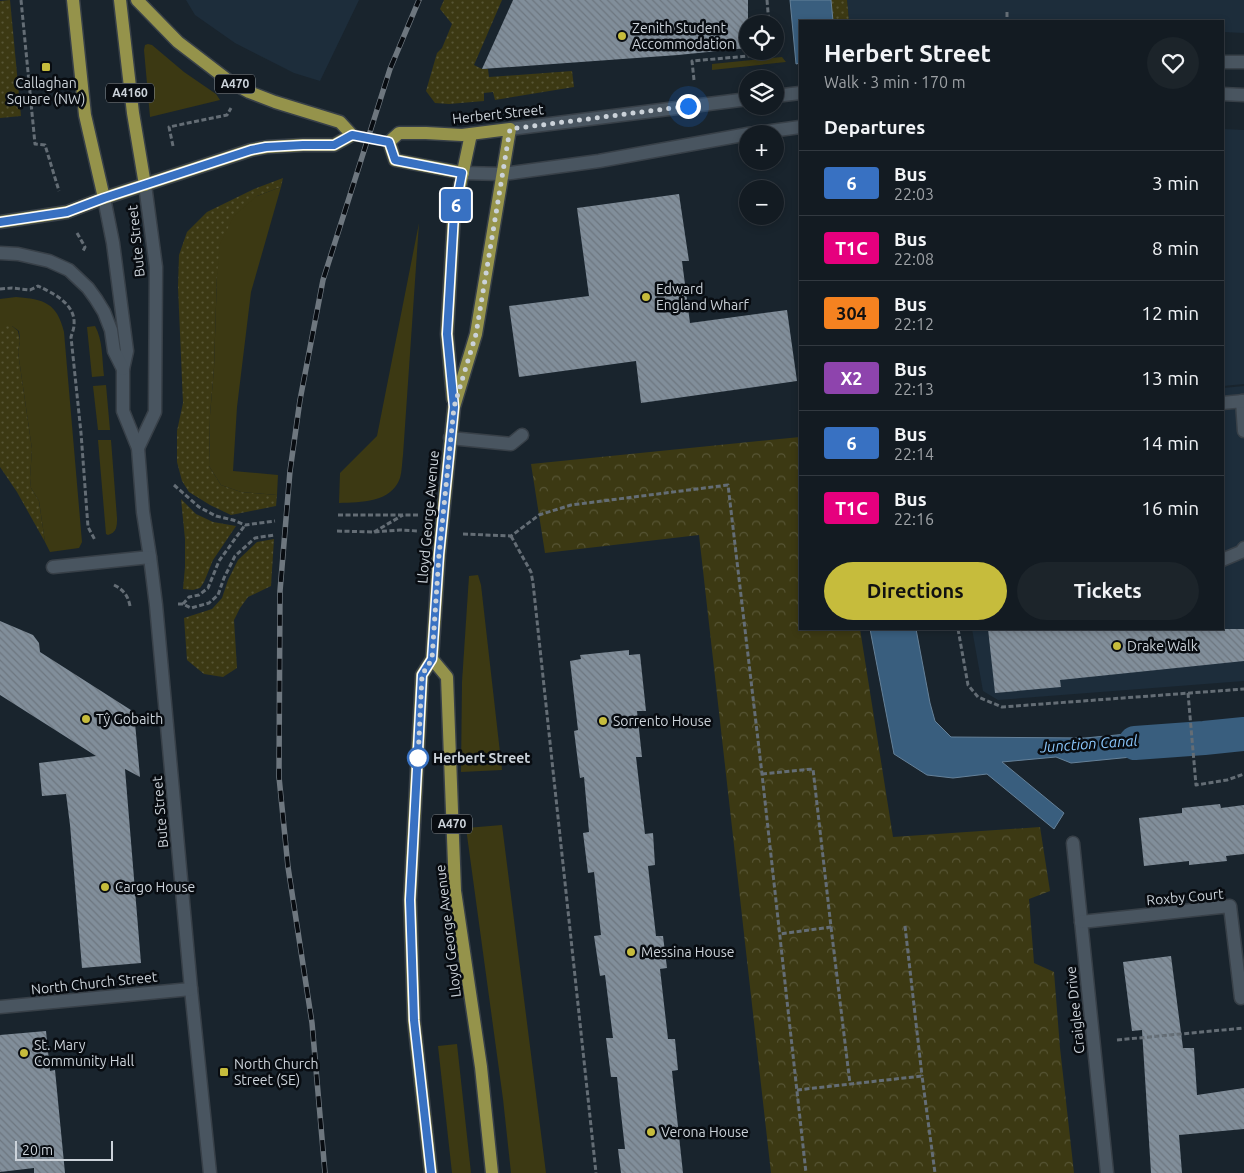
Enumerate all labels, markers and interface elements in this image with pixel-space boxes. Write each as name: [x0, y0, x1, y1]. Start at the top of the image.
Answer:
map controls: [739, 15, 784, 225]
button: locate: [739, 15, 784, 60]
place label: Zenith Student Accommodation: [632, 20, 735, 52]
marker: Zenith Student Accommodation: [616, 30, 628, 42]
button: heart: [1147, 37, 1199, 89]
text: Herbert Street: [824, 40, 991, 67]
marker: Callaghan Square (NW): [40, 61, 52, 73]
button: layers: [739, 70, 784, 115]
text: Walk · 3 min · 170 m: [824, 73, 966, 91]
road number: A470: [215, 74, 255, 94]
place label: Callaghan Square (NW): [7, 75, 85, 107]
road number: A4160: [106, 84, 154, 102]
your location: [676, 94, 701, 119]
street label: Herbert Street: [452, 101, 545, 127]
text: Departures: [824, 116, 925, 138]
button: +: [739, 125, 784, 170]
text: Bus: [894, 163, 927, 185]
text: 3 min: [1152, 172, 1199, 194]
text: 6: [846, 173, 857, 193]
button: −: [739, 180, 784, 225]
text: 22:03: [894, 185, 934, 203]
line badge: 6: [440, 189, 472, 221]
text: 6: [451, 195, 461, 215]
street label: Bute Street: [124, 204, 148, 278]
text: Bus: [894, 228, 927, 250]
text: 8 min: [1152, 237, 1199, 259]
text: T1C: [835, 238, 868, 258]
text: 22:08: [894, 250, 934, 268]
place label: Edward England Wharf: [656, 281, 750, 313]
marker: Edward England Wharf: [640, 291, 652, 303]
text: Bus: [894, 293, 927, 315]
text: 12 min: [1141, 302, 1199, 324]
text: 304: [836, 303, 867, 323]
text: 22:12: [894, 315, 934, 333]
text: Bus: [894, 358, 927, 380]
text: 13 min: [1141, 367, 1199, 389]
text: X2: [840, 368, 863, 388]
text: 22:13: [894, 380, 934, 398]
text: Bus: [894, 423, 927, 445]
text: 14 min: [1141, 432, 1199, 454]
text: 6: [846, 433, 857, 453]
text: 22:14: [894, 445, 934, 463]
street label: Lloyd George Avenue: [414, 450, 442, 584]
text: Bus: [894, 488, 927, 510]
text: 16 min: [1141, 497, 1199, 519]
text: T1C: [835, 498, 868, 518]
text: 22:16: [894, 510, 934, 528]
button: Directions: [824, 562, 1007, 620]
button: Tickets: [1017, 562, 1199, 620]
place label: Drake Walk: [1127, 638, 1198, 654]
marker: Drake Walk: [1111, 640, 1123, 652]
place label: Tŷ Gobaith: [96, 711, 163, 727]
marker: Tŷ Gobaith: [80, 713, 92, 725]
place label: Sorrento House: [613, 713, 711, 729]
marker: Sorrento House: [597, 715, 609, 727]
water label: Junction Canal: [1039, 732, 1139, 755]
marker: Herbert Street: [407, 747, 429, 769]
place label: Herbert Street: [433, 750, 530, 766]
street label: Bute Street: [149, 775, 171, 849]
road number: A470: [432, 814, 472, 834]
street label: Lloyd George Avenue: [432, 864, 464, 998]
place label: Cargo House: [115, 879, 195, 895]
marker: Cargo House: [99, 881, 111, 893]
street label: Roxby Court: [1146, 886, 1225, 908]
place label: Messina House: [641, 944, 735, 960]
marker: Messina House: [625, 946, 637, 958]
street label: Craiglee Drive: [1062, 965, 1088, 1055]
street label: North Church Street: [30, 968, 158, 998]
place label: St. Mary Community Hall: [34, 1037, 134, 1069]
marker: St. Mary Community Hall: [18, 1047, 30, 1059]
place label: North Church Street (SE): [234, 1056, 319, 1088]
marker: North Church Street (SE): [218, 1066, 230, 1078]
place label: Verona House: [661, 1124, 749, 1140]
marker: Verona House: [645, 1126, 657, 1138]
scale bar: [15, 1138, 112, 1161]
text: 20 m: [22, 1142, 53, 1158]

